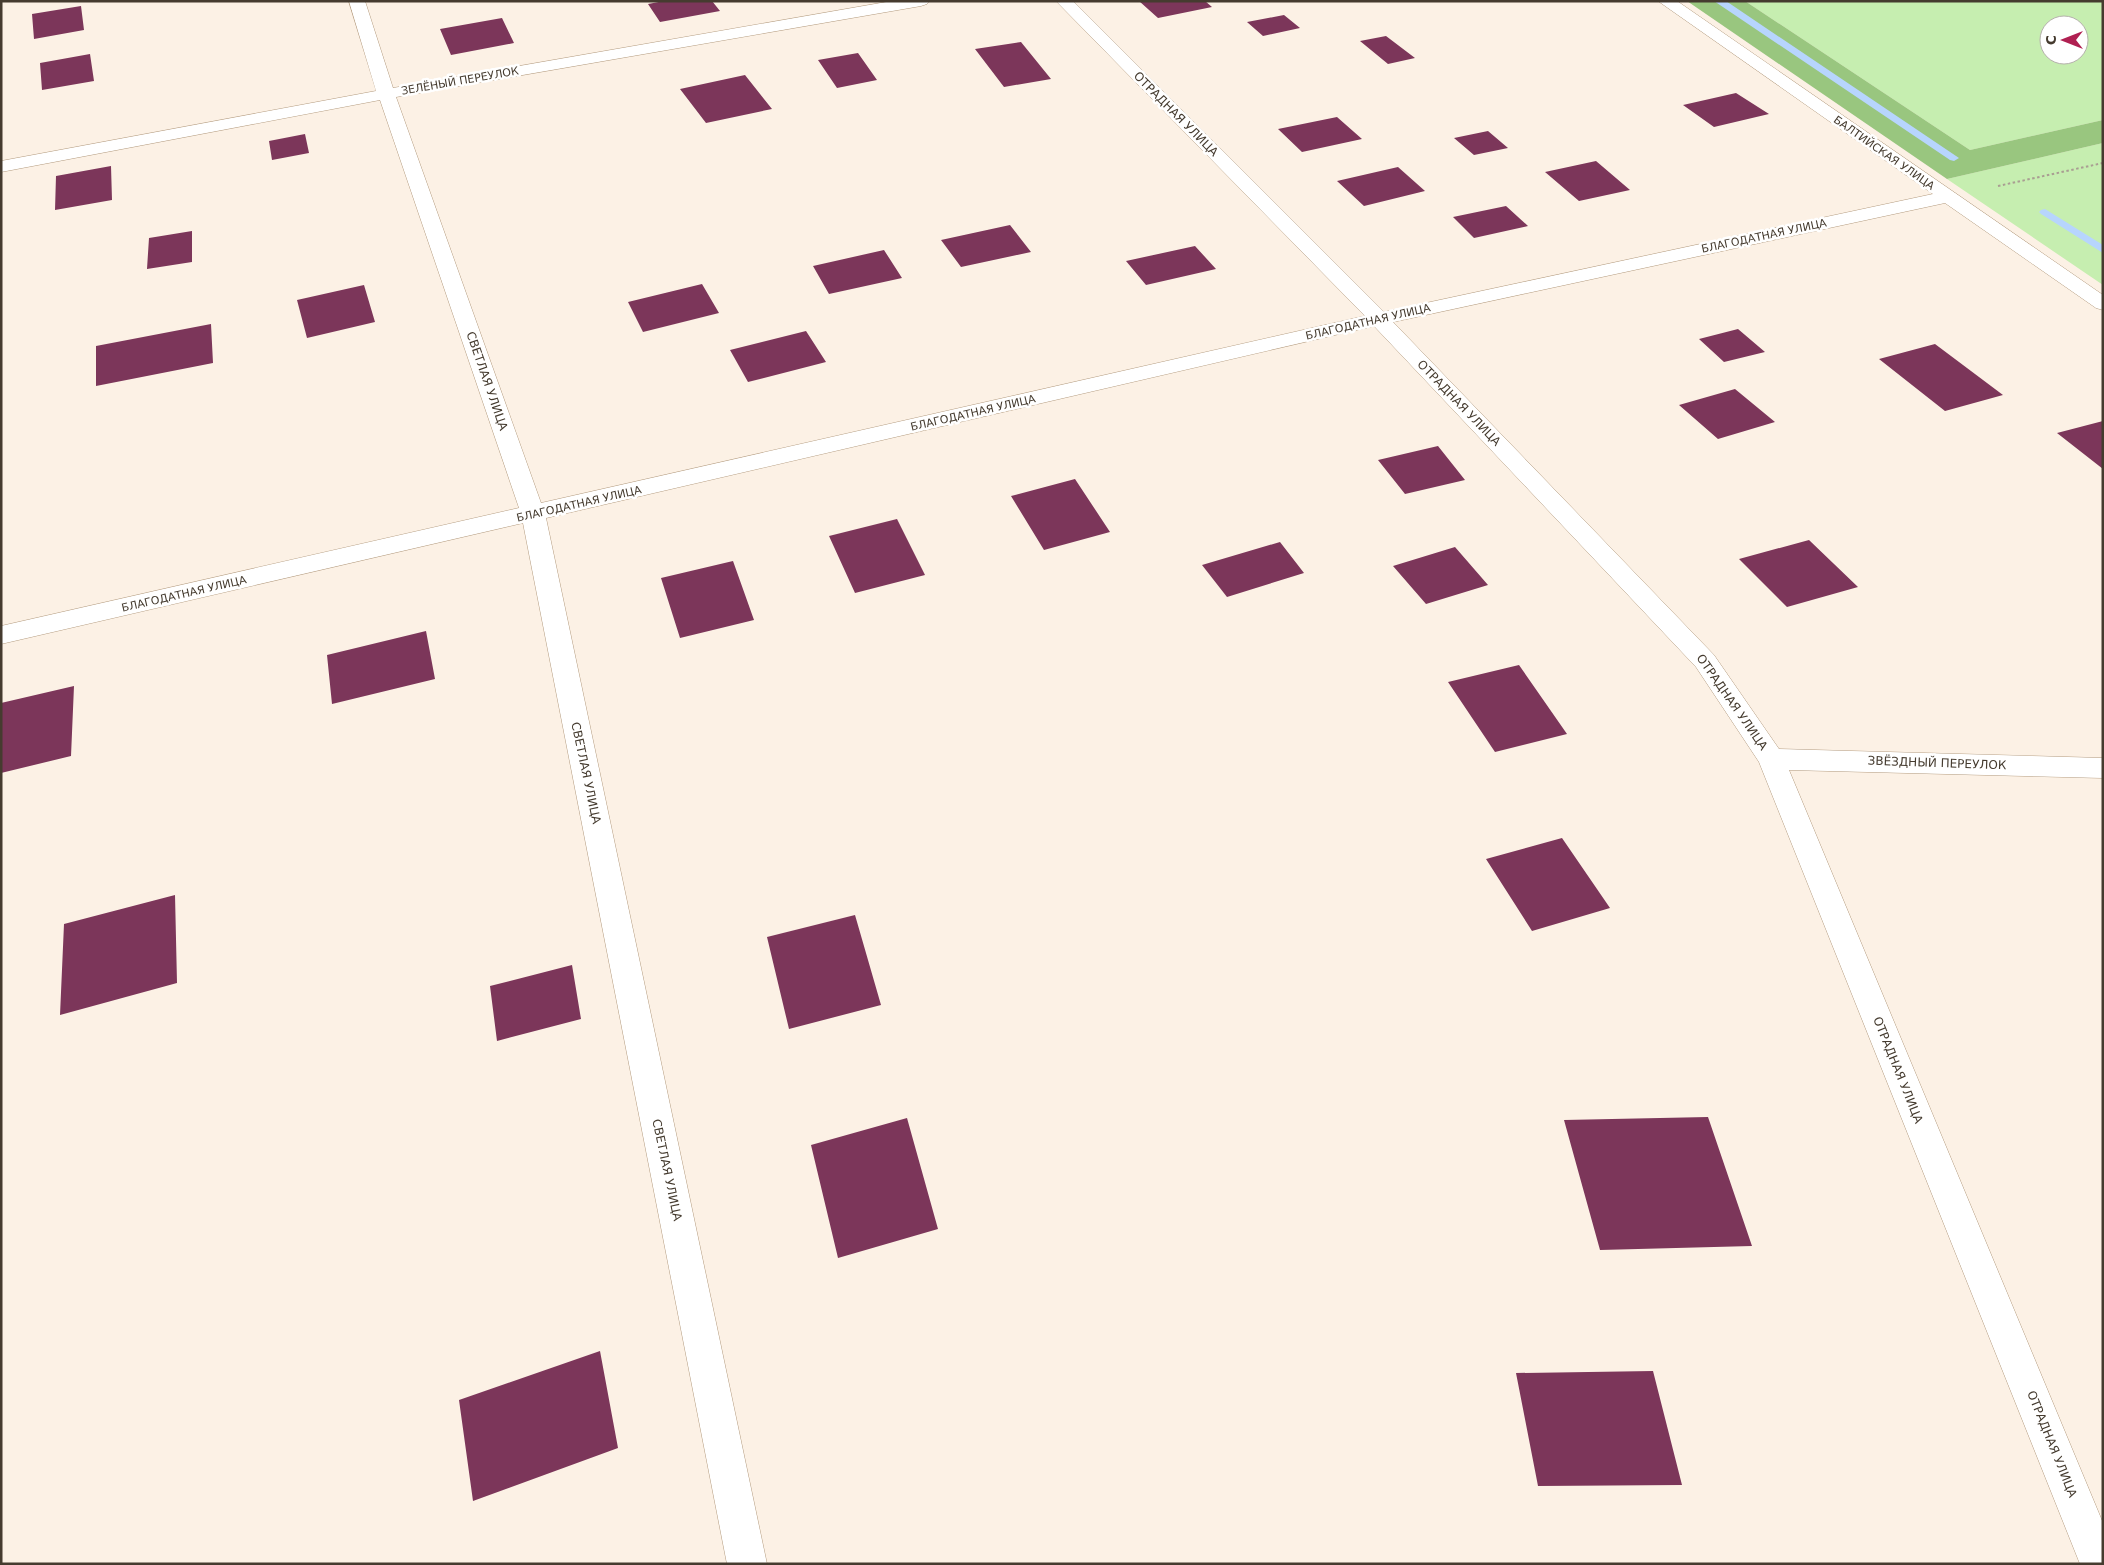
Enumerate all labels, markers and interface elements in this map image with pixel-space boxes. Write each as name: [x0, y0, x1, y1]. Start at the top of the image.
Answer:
north arrow: [2039, 15, 2089, 65]
text: С: [2043, 35, 2059, 45]
street label: ЗЕЛЁНЫЙ ПЕРЕУЛОК: [400, 64, 520, 98]
street label: ОТРАДНАЯ УЛИЦА: [1131, 69, 1222, 160]
street label: БАЛТИЙСКАЯ УЛИЦА: [1831, 113, 1937, 193]
street label: БЛАГОДАТНАЯ УЛИЦА: [1700, 216, 1828, 256]
street label: БЛАГОДАТНАЯ УЛИЦА: [1304, 301, 1432, 343]
street label: СВЕТЛАЯ УЛИЦА: [463, 330, 511, 433]
street label: ОТРАДНАЯ УЛИЦА: [1414, 357, 1504, 449]
street label: БЛАГОДАТНАЯ УЛИЦА: [909, 392, 1037, 434]
street label: БЛАГОДАТНАЯ УЛИЦА: [515, 483, 643, 525]
street label: БЛАГОДАТНАЯ УЛИЦА: [120, 573, 248, 615]
street label: ОТРАДНАЯ УЛИЦА: [1694, 651, 1771, 753]
street label: СВЕТЛАЯ УЛИЦА: [568, 721, 604, 826]
street label: ЗВЁЗДНЫЙ ПЕРЕУЛОК: [1867, 753, 2007, 772]
street label: ОТРАДНАЯ УЛИЦА: [1870, 1015, 1926, 1126]
street label: СВЕТЛАЯ УЛИЦА: [649, 1118, 685, 1223]
street label: ОТРАДНАЯ УЛИЦА: [2024, 1389, 2080, 1500]

